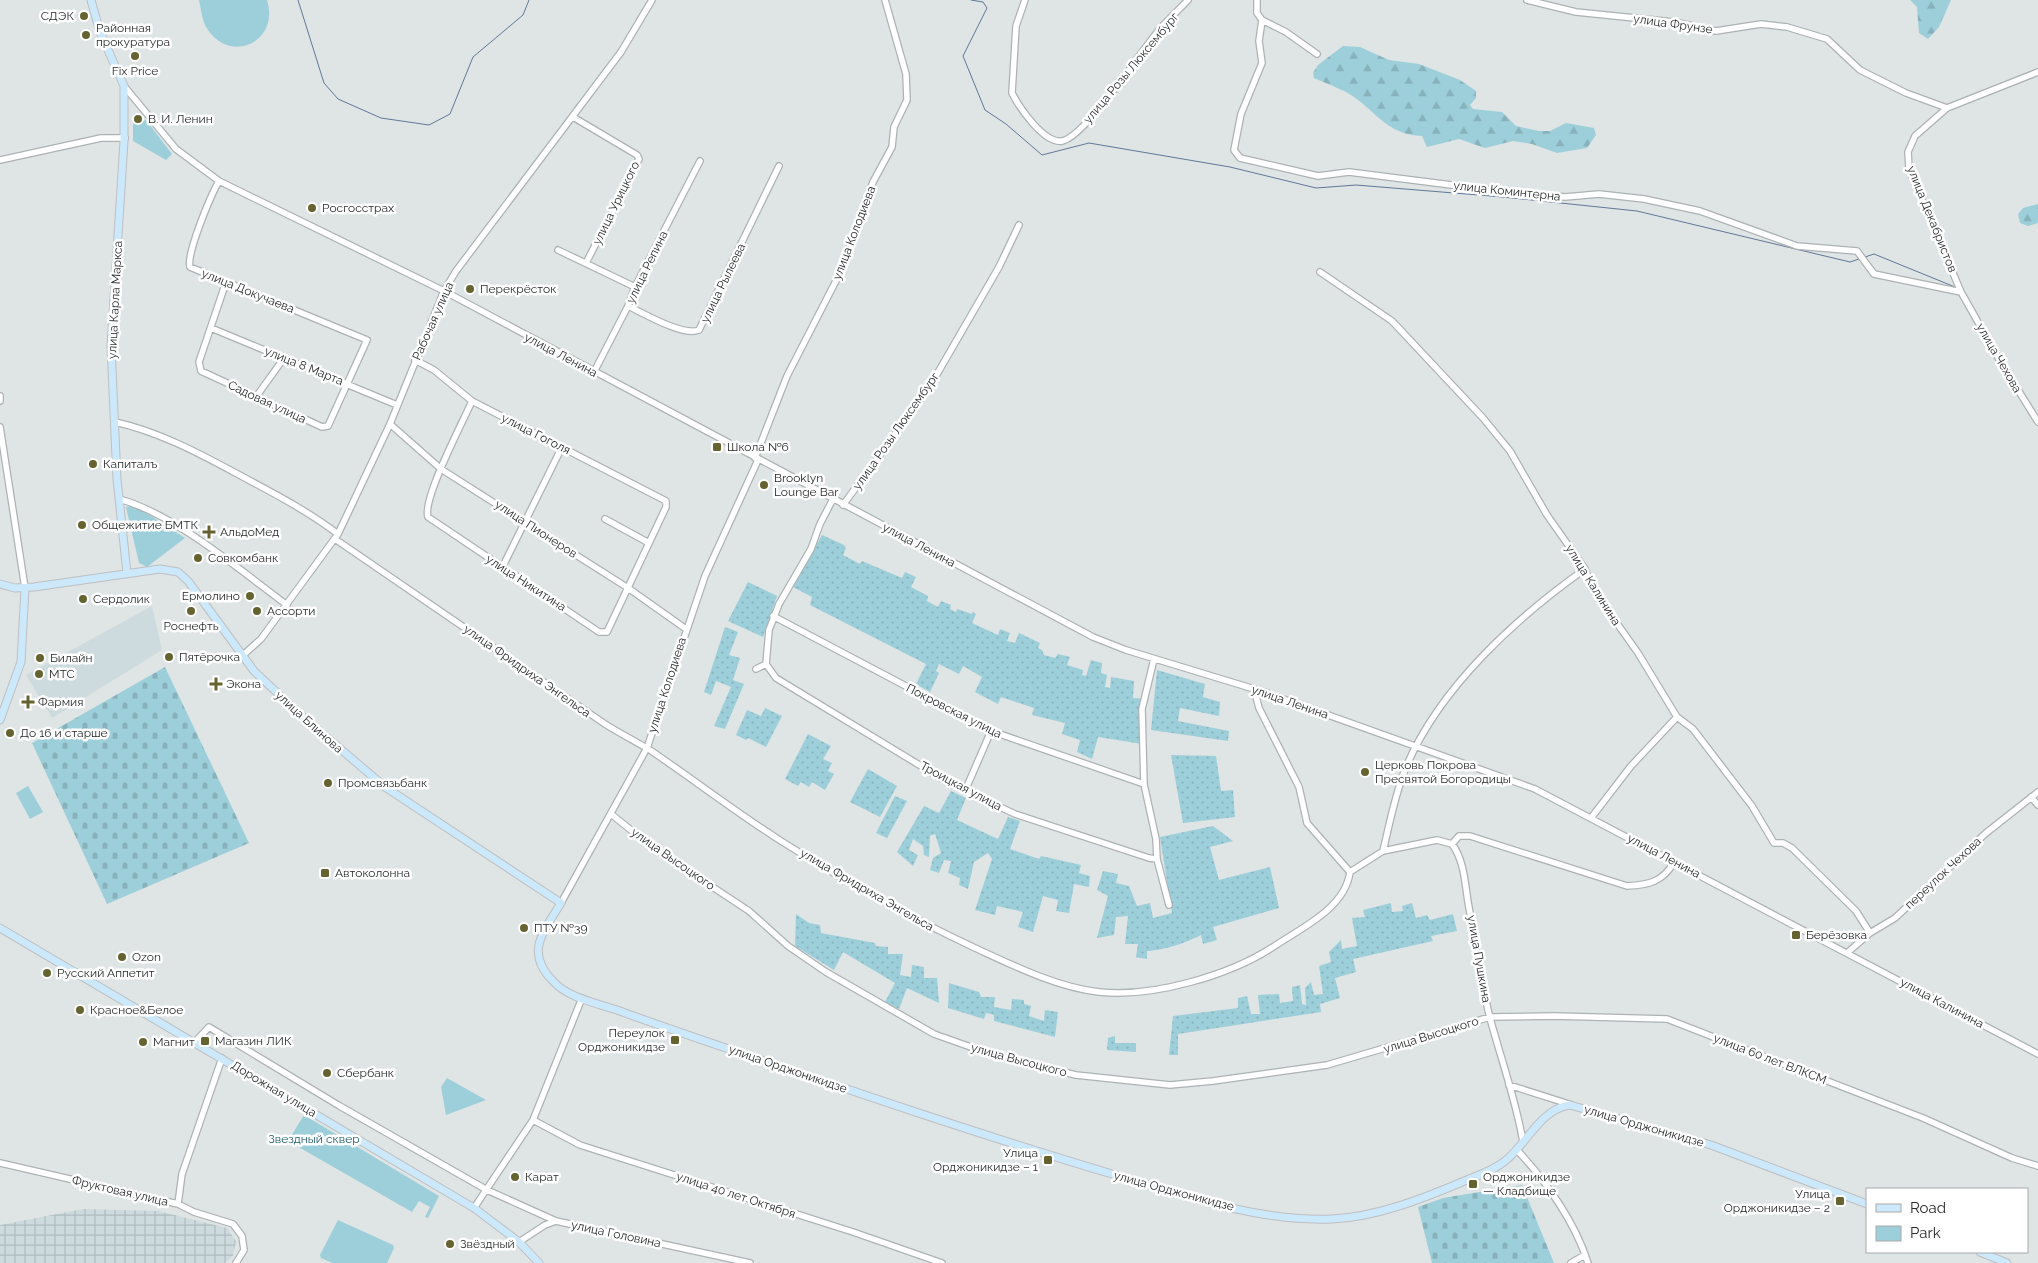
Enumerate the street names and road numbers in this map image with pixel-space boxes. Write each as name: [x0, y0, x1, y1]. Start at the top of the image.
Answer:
street label: улица Розы Люксембург: [1081, 10, 1181, 126]
street label: улица Фрунзе: [1632, 12, 1714, 36]
street label: улица Урицкого: [590, 159, 642, 247]
street label: улица Декабристов: [1904, 164, 1960, 274]
street label: улица Коминтерна: [1453, 178, 1561, 204]
street label: улица Колодиева: [830, 184, 878, 282]
street label: улица Репина: [623, 228, 671, 306]
street label: улица Карла Маркса: [105, 240, 125, 360]
street label: улица Рылеева: [698, 241, 748, 325]
street label: улица Докучаева: [200, 266, 296, 316]
street label: Рабочая улица: [410, 280, 456, 362]
street label: улица Чехова: [1973, 321, 2025, 395]
street label: улица Ленина: [522, 330, 600, 380]
street label: улица 8 Марта: [263, 344, 345, 388]
street label: улица Розы Люксембург: [850, 369, 942, 492]
street label: Садовая улица: [226, 378, 308, 426]
street label: улица Гоголя: [499, 411, 573, 457]
street label: улица Пионеров: [492, 497, 580, 561]
street label: улица Ленина: [880, 520, 958, 570]
street label: улица Калинина: [1562, 542, 1624, 628]
street label: улица Никитина: [483, 552, 569, 614]
street label: улица Фридриха Энгельса: [461, 622, 593, 720]
street label: улица Колодиева: [645, 636, 689, 734]
street label: Покровская улица: [904, 681, 1004, 741]
street label: улица Ленина: [1250, 682, 1330, 722]
street label: улица Блинова: [272, 688, 346, 756]
street label: Троицкая улица: [918, 759, 1004, 813]
street label: улица Высоцкого: [629, 825, 717, 893]
street label: улица Ленина: [1625, 831, 1703, 881]
street label: переулок Чехова: [1902, 834, 1984, 912]
street label: улица Фридриха Энгельса: [798, 846, 936, 934]
street label: улица Пушкина: [1464, 914, 1494, 1004]
street label: улица Калинина: [1898, 975, 1986, 1031]
street label: улица Высоцкого: [1382, 1014, 1480, 1056]
street label: улица 60 лет ВЛКСМ: [1712, 1031, 1828, 1087]
street label: улица Высоцкого: [969, 1040, 1069, 1080]
street label: улица Орджоникидзе: [727, 1042, 849, 1096]
street label: Дорожная улица: [229, 1058, 319, 1120]
street label: улица Орджоникидзе: [1582, 1102, 1706, 1150]
street label: улица Орджоникидзе: [1112, 1168, 1236, 1214]
street label: улица 40 лет Октября: [675, 1169, 797, 1221]
street label: Фруктовая улица: [71, 1173, 169, 1209]
street label: улица Головина: [570, 1218, 662, 1250]

